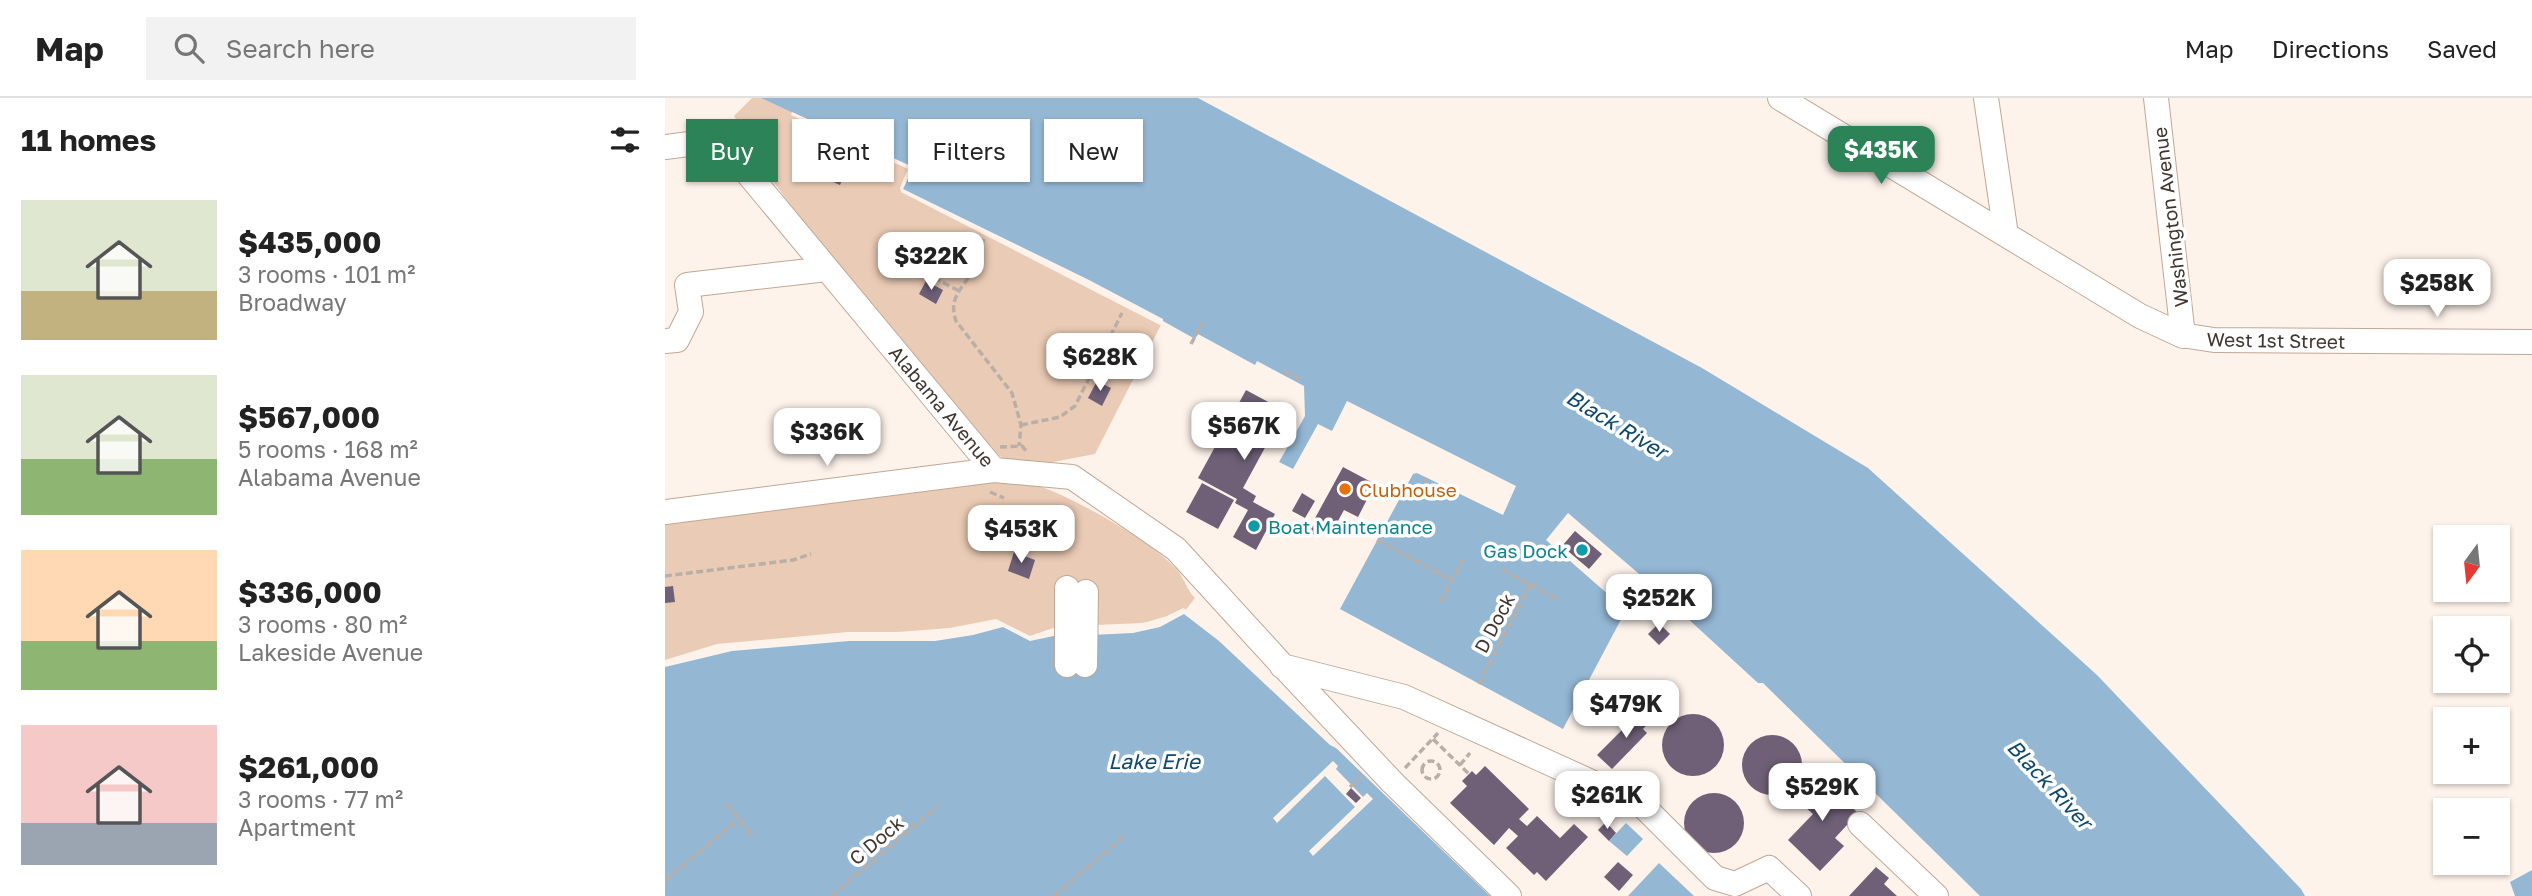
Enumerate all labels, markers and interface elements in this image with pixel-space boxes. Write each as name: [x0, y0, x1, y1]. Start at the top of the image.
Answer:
search box: [146, 17, 636, 80]
text: Map: [35, 29, 104, 68]
icon: search: [170, 29, 208, 67]
text: Search here: [226, 33, 375, 64]
text: Map: [2185, 34, 2234, 63]
text: Directions: [2272, 34, 2389, 63]
text: Saved: [2427, 34, 2497, 63]
chip: Buy: [686, 119, 778, 182]
chip: Rent: [792, 119, 894, 182]
chip: Filters: [908, 119, 1030, 182]
chip: New: [1044, 119, 1143, 182]
icon: filters: [606, 121, 644, 159]
text: 11 homes: [21, 122, 156, 158]
pin: $435K: [1832, 126, 1930, 186]
street label: Washington Avenue: [2148, 126, 2192, 308]
text: $435K: [1844, 135, 1918, 163]
text: $435,000: [238, 224, 382, 260]
icon: home: [77, 228, 161, 312]
pin: $322K: [882, 232, 980, 292]
text: $322K: [894, 241, 968, 269]
text: 3 rooms · 101 m²: [238, 260, 415, 288]
pin: $258K: [2388, 260, 2486, 319]
text: $258K: [2400, 268, 2474, 296]
text: Broadway: [238, 288, 347, 316]
street label: West 1st Street: [2206, 327, 2346, 353]
pin: $628K: [1051, 334, 1149, 393]
street label: Alabama Avenue: [885, 341, 999, 471]
text: $628K: [1062, 342, 1138, 370]
water label: Black River: [1562, 384, 1674, 466]
text: $567,000: [238, 399, 380, 435]
pin: $567K: [1195, 402, 1293, 462]
icon: home: [77, 403, 161, 487]
pin: $336K: [778, 408, 876, 468]
text: $567K: [1207, 411, 1281, 439]
text: $336K: [790, 417, 864, 445]
text: 5 rooms · 168 m²: [238, 435, 418, 463]
text: Alabama Avenue: [238, 463, 421, 491]
place label: Clubhouse: [1359, 478, 1457, 501]
marker: Clubhouse: [1337, 481, 1353, 497]
pin: $453K: [972, 505, 1070, 565]
text: $453K: [984, 514, 1058, 542]
place label: Boat Maintenance: [1268, 515, 1433, 538]
marker: Boat Maintenance: [1246, 518, 1262, 534]
north arrow: [2433, 525, 2509, 602]
map controls: [2433, 525, 2510, 875]
place label: Gas Dock: [1483, 539, 1568, 562]
marker: Gas Dock: [1574, 542, 1590, 558]
text: $336,000: [238, 574, 382, 610]
pin: $252K: [1610, 574, 1708, 634]
icon: home: [77, 578, 161, 662]
text: $252K: [1622, 583, 1696, 611]
street label: D Dock: [1469, 589, 1519, 657]
text: 3 rooms · 80 m²: [238, 610, 407, 638]
button: locate: [2433, 616, 2510, 693]
text: Lakeside Avenue: [238, 638, 423, 666]
pin: $479K: [1577, 680, 1675, 740]
text: $479K: [1589, 689, 1663, 717]
button: +: [2433, 707, 2510, 784]
water label: Black River: [2002, 734, 2100, 836]
water label: Lake Erie: [1108, 748, 1202, 774]
text: $261,000: [238, 749, 379, 785]
icon: home: [77, 753, 161, 837]
pin: $529K: [1773, 764, 1871, 823]
pin: $261K: [1558, 772, 1656, 831]
text: $529K: [1785, 772, 1859, 800]
text: $261K: [1571, 780, 1643, 808]
text: 3 rooms · 77 m²: [238, 785, 403, 813]
button: −: [2433, 798, 2510, 875]
street label: C Dock: [844, 811, 908, 869]
text: Apartment: [238, 813, 356, 841]

